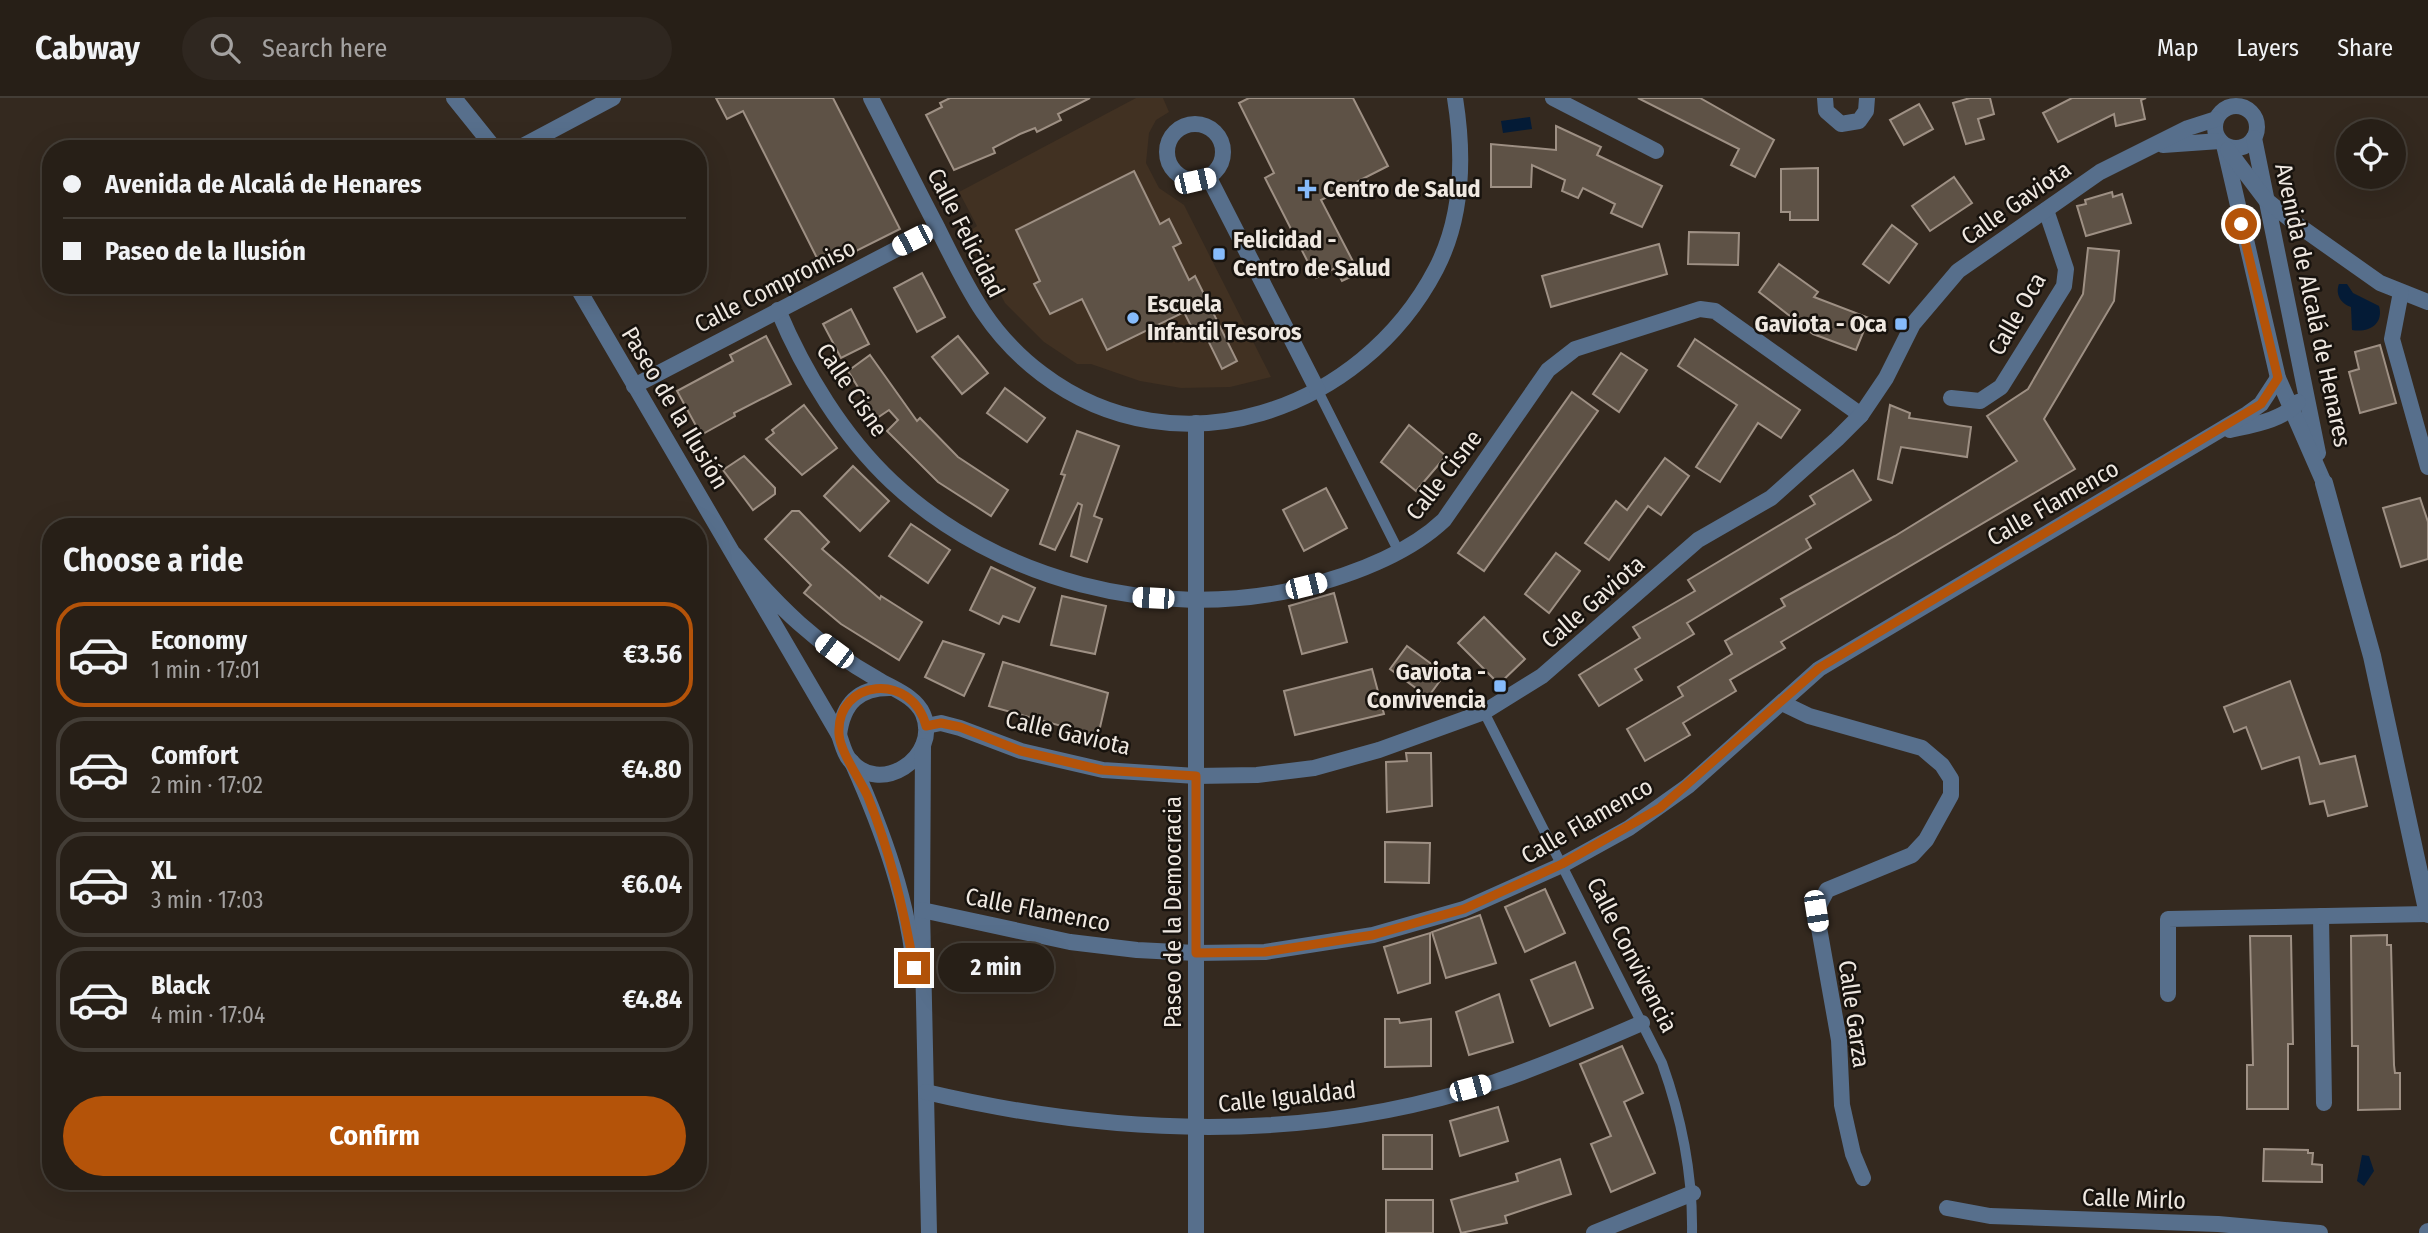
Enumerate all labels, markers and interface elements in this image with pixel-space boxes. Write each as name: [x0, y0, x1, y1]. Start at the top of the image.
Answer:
search box: [182, 17, 672, 80]
text: Cabway: [35, 28, 140, 68]
icon: search: [206, 29, 244, 67]
text: Search here: [262, 33, 387, 64]
text: Map: [2157, 34, 2199, 62]
text: Layers: [2237, 34, 2299, 62]
text: Share: [2337, 34, 2393, 62]
map controls: [2336, 119, 2406, 189]
button: locate: [2336, 119, 2406, 189]
street label: Calle Gaviota: [1956, 155, 2076, 251]
street label: Avenida de Alcalá de Henares: [2269, 161, 2357, 449]
street label: Calle Felicidad: [921, 164, 1011, 302]
car: [1173, 166, 1218, 196]
text: Avenida de Alcalá de Henares: [105, 169, 422, 200]
place label: Centro de Salud: [1323, 175, 1481, 203]
marker: Centro de Salud: [1297, 179, 1317, 199]
route start: [2225, 208, 2257, 240]
car: [889, 221, 936, 259]
place label: Felicidad - Centro de Salud: [1233, 226, 1391, 282]
street label: Calle Compromiso: [690, 233, 860, 339]
text: Paseo de la Ilusión: [105, 236, 306, 267]
marker: Felicidad - Centro de Salud: [1211, 246, 1227, 262]
street label: Calle Oca: [1982, 268, 2052, 360]
place label: Escuela Infantil Tesoros: [1147, 290, 1302, 346]
marker: Escuela Infantil Tesoros: [1125, 310, 1141, 326]
place label: Gaviota - Oca: [1755, 310, 1887, 338]
marker: Gaviota - Oca: [1893, 316, 1909, 332]
street label: Paseo de la Ilusión: [616, 322, 734, 494]
street label: Calle Cisne: [811, 338, 893, 442]
street label: Calle Cisne: [1400, 424, 1488, 526]
street label: Calle Flamenco: [1982, 454, 2124, 552]
text: Choose a ride: [63, 541, 244, 579]
street label: Calle Gaviota: [1536, 550, 1650, 654]
car: [1284, 571, 1329, 601]
car: [1132, 586, 1175, 610]
icon: car: [67, 623, 130, 686]
text: Economy: [151, 625, 247, 656]
car: [811, 630, 858, 672]
text: €3.56: [623, 639, 682, 670]
text: 1 min · 17:01: [151, 656, 260, 684]
place label: Gaviota - Convivencia: [1367, 658, 1486, 714]
marker: Gaviota - Convivencia: [1492, 678, 1508, 694]
street label: Calle Gaviota: [1003, 705, 1133, 761]
icon: car: [67, 738, 130, 801]
text: Comfort: [151, 740, 239, 771]
text: €4.80: [622, 754, 682, 785]
text: 2 min · 17:02: [151, 771, 263, 799]
street label: Calle Flamenco: [1516, 772, 1658, 870]
street label: Paseo de la Democracia: [1159, 796, 1187, 1028]
icon: car: [67, 853, 130, 916]
text: XL: [151, 855, 177, 886]
text: €6.04: [622, 869, 682, 900]
street label: Calle Convivencia: [1581, 873, 1683, 1037]
street label: Calle Flamenco: [963, 882, 1113, 938]
text: 3 min · 17:03: [151, 886, 263, 914]
car: [1803, 889, 1830, 933]
callout: 2 min: [939, 944, 1054, 992]
route end: [898, 952, 930, 984]
text: 2 min: [971, 953, 1022, 981]
street label: Calle Garza: [1833, 959, 1875, 1069]
icon: car: [67, 968, 130, 1031]
text: Black: [151, 970, 210, 1001]
text: €4.84: [622, 984, 682, 1015]
text: 4 min · 17:04: [151, 1001, 265, 1029]
car: [1447, 1072, 1494, 1104]
street label: Calle Igualdad: [1217, 1076, 1357, 1118]
button: Confirm: [63, 1096, 686, 1176]
street label: Calle Mirlo: [2082, 1183, 2186, 1215]

